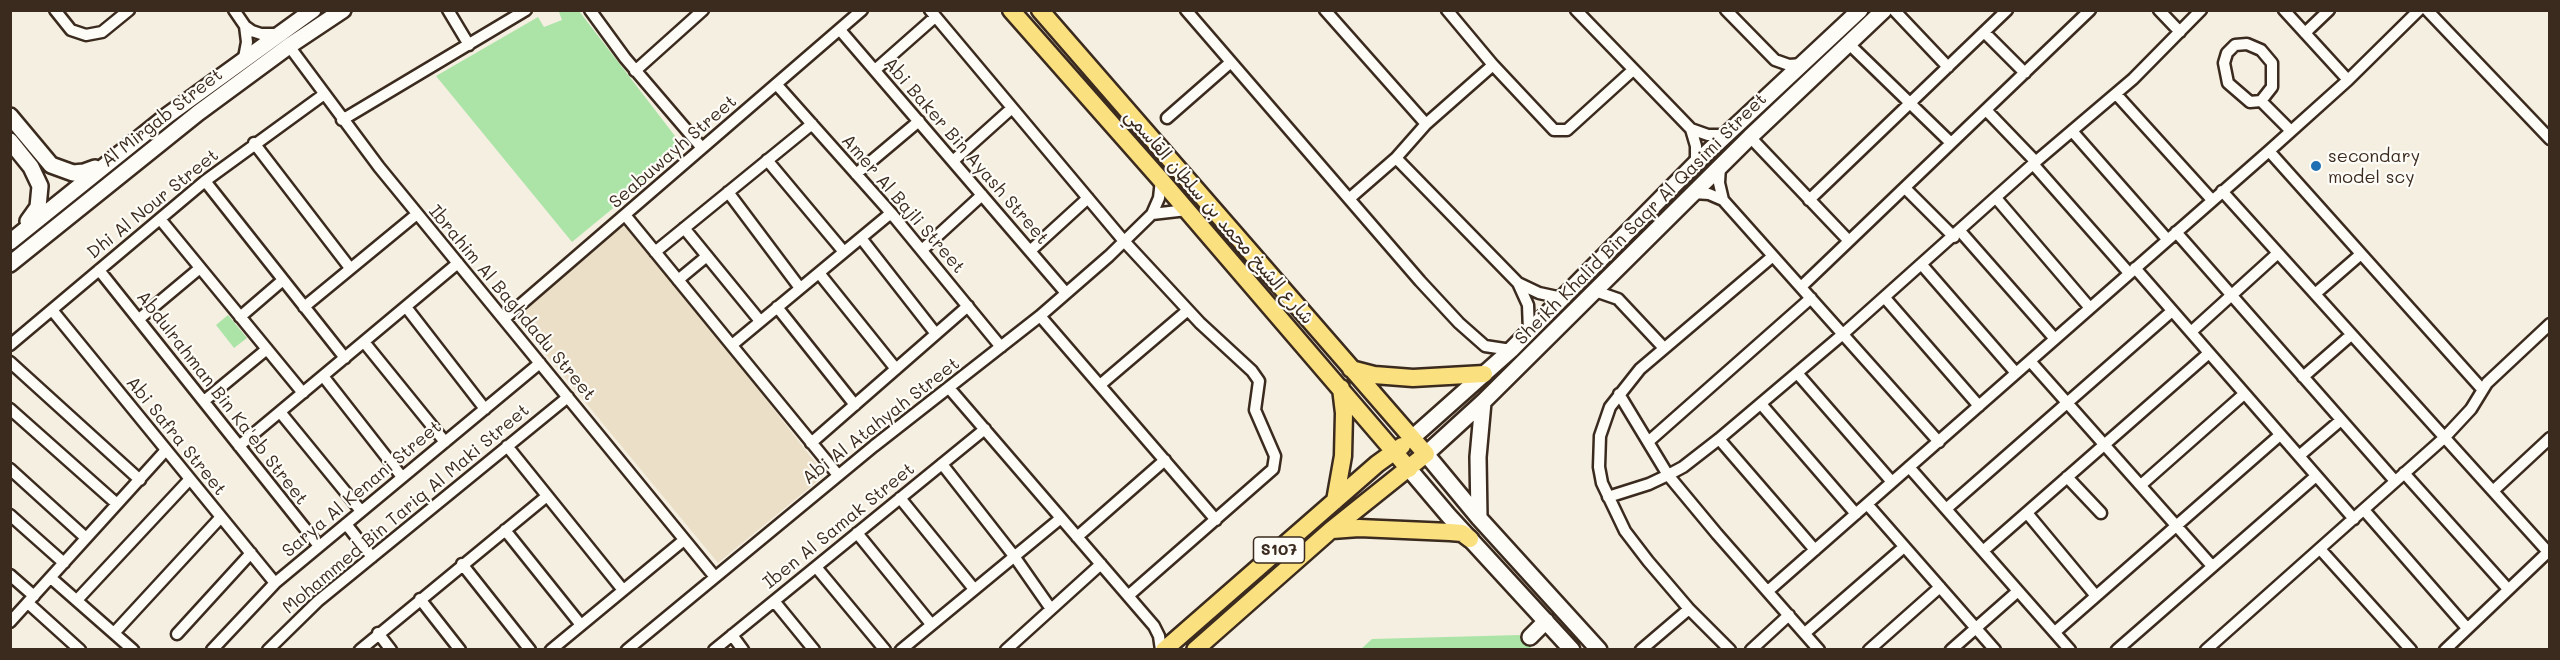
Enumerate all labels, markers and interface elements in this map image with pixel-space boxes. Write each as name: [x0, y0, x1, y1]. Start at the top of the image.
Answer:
street label: Abi Baker Bin Ayash Street: [879, 53, 1053, 249]
street label: Al Mirgab Street: [97, 64, 227, 172]
street label: Sheikh Khalid Bin Saqr Al Qasimi Street: [1511, 89, 1771, 349]
street label: Seabuwayh Street: [605, 91, 741, 213]
street label: شارع الشيخ محمد بن سلطان القاسمي: [1120, 105, 1318, 329]
street label: Amer Al Bajli Street: [837, 130, 969, 278]
street label: Dhi Al Nour Street: [83, 145, 223, 263]
place label: secondary model scy: [2328, 145, 2420, 188]
marker: secondary model scy: [2309, 159, 2323, 173]
street label: Ibrahim Al Baghdadu Street: [424, 201, 600, 405]
street label: Abdulrahman Bin Ka'eb Street: [132, 287, 312, 509]
street label: Abi Al Atahyah Street: [798, 353, 964, 489]
street label: Abi Safra Street: [121, 372, 231, 500]
street label: Mohammed Bin Tariq Al Maki Street: [278, 399, 534, 619]
street label: Sarya Al Kenani Street: [278, 416, 446, 562]
street label: Iben Al Samak Street: [759, 458, 919, 594]
road number: S107: [1254, 537, 1304, 563]

